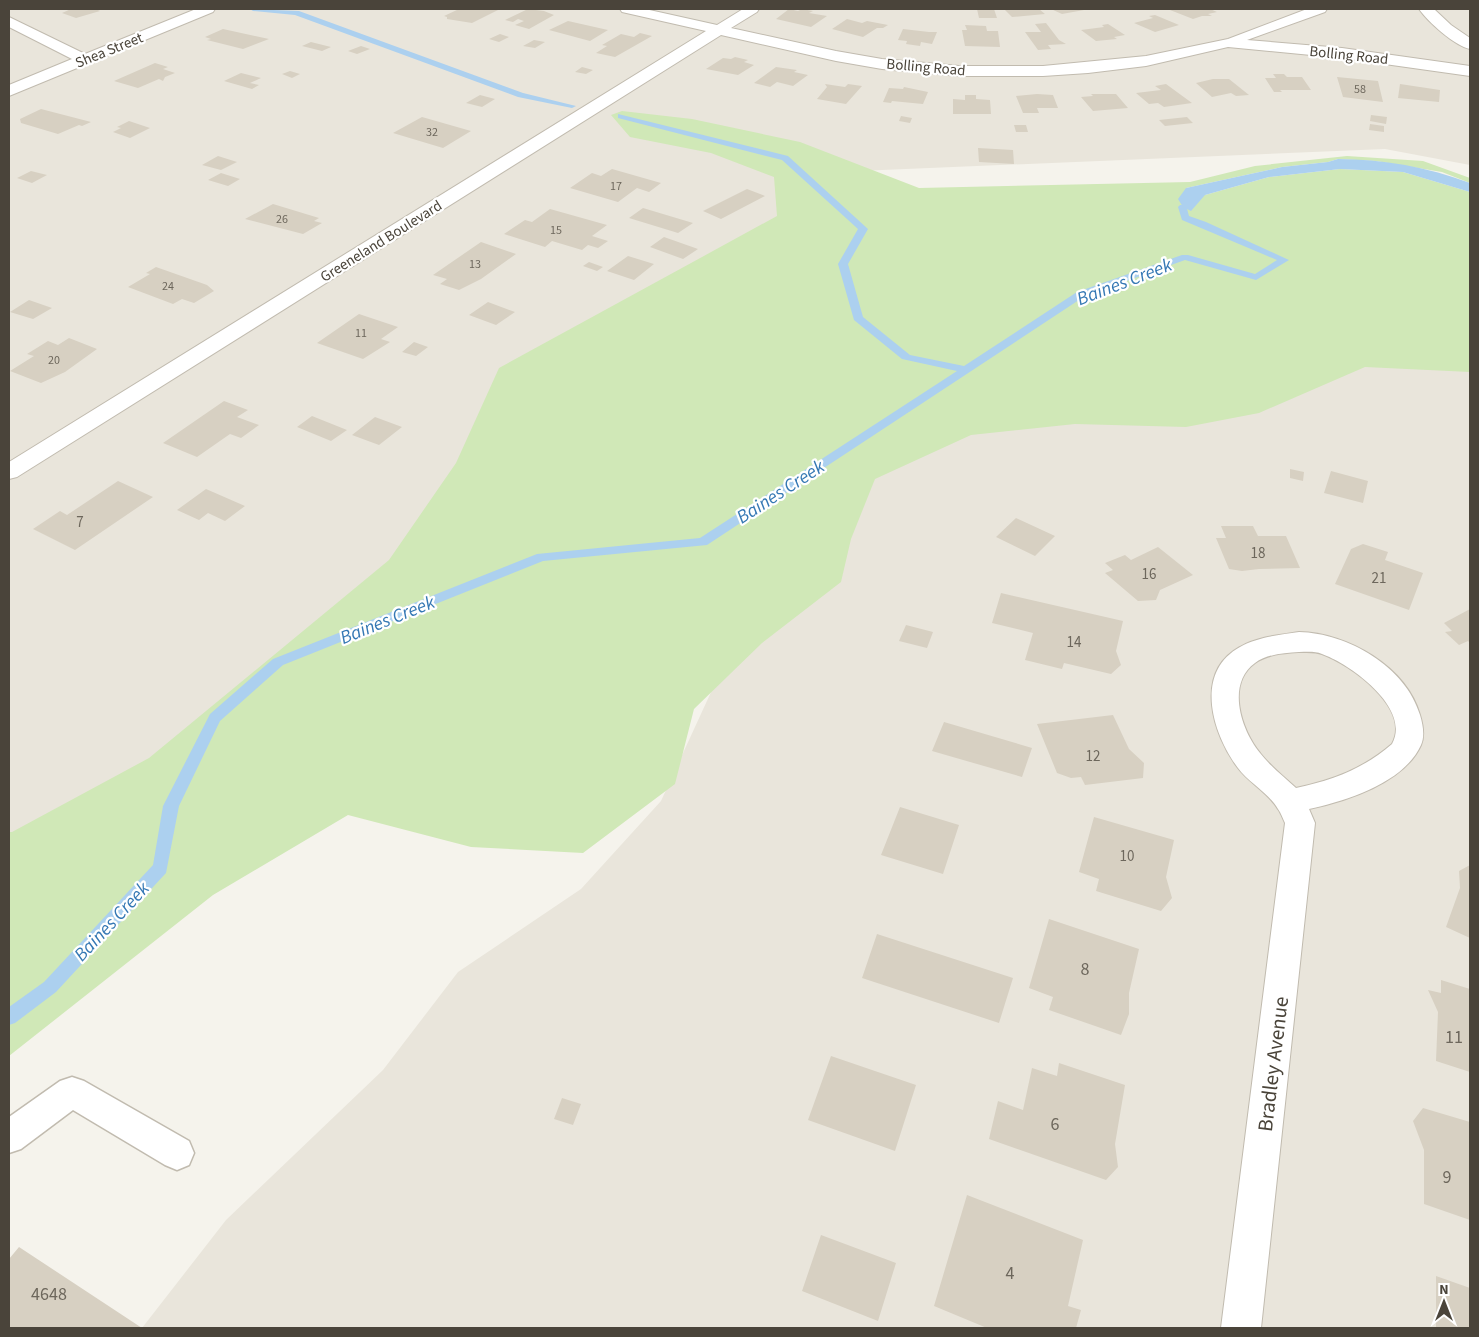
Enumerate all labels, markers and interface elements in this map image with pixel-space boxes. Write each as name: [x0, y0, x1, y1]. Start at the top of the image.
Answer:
street label: Shea Street: [72, 27, 146, 74]
street label: Bolling Road: [1308, 41, 1389, 70]
street label: Bolling Road: [886, 54, 966, 81]
house number: 58: [1354, 81, 1366, 98]
house number: 32: [426, 124, 438, 141]
house number: 17: [610, 178, 622, 195]
street label: Greeneland Boulevard: [316, 195, 446, 287]
house number: 26: [276, 211, 288, 228]
house number: 15: [550, 222, 562, 239]
water label: Baines Creek: [1073, 252, 1177, 313]
house number: 13: [469, 256, 481, 273]
house number: 24: [162, 278, 174, 295]
house number: 11: [355, 325, 367, 342]
house number: 20: [48, 352, 60, 369]
water label: Baines Creek: [731, 453, 831, 531]
house number: 7: [76, 512, 84, 533]
house number: 18: [1251, 543, 1265, 564]
house number: 16: [1142, 564, 1156, 585]
house number: 21: [1372, 568, 1386, 589]
water label: Baines Creek: [336, 589, 440, 652]
house number: 14: [1067, 632, 1082, 653]
house number: 12: [1086, 746, 1100, 767]
house number: 10: [1120, 846, 1134, 867]
water label: Baines Creek: [68, 876, 157, 968]
house number: 8: [1081, 957, 1090, 982]
street label: Bradley Avenue: [1250, 995, 1296, 1133]
house number: 11: [1445, 1025, 1463, 1050]
house number: 6: [1051, 1112, 1060, 1137]
house number: 9: [1443, 1165, 1452, 1190]
house number: 4: [1006, 1261, 1015, 1286]
north arrow: [1419, 1277, 1469, 1327]
text: N: [1439, 1280, 1449, 1300]
house number: 4648: [31, 1282, 67, 1307]

